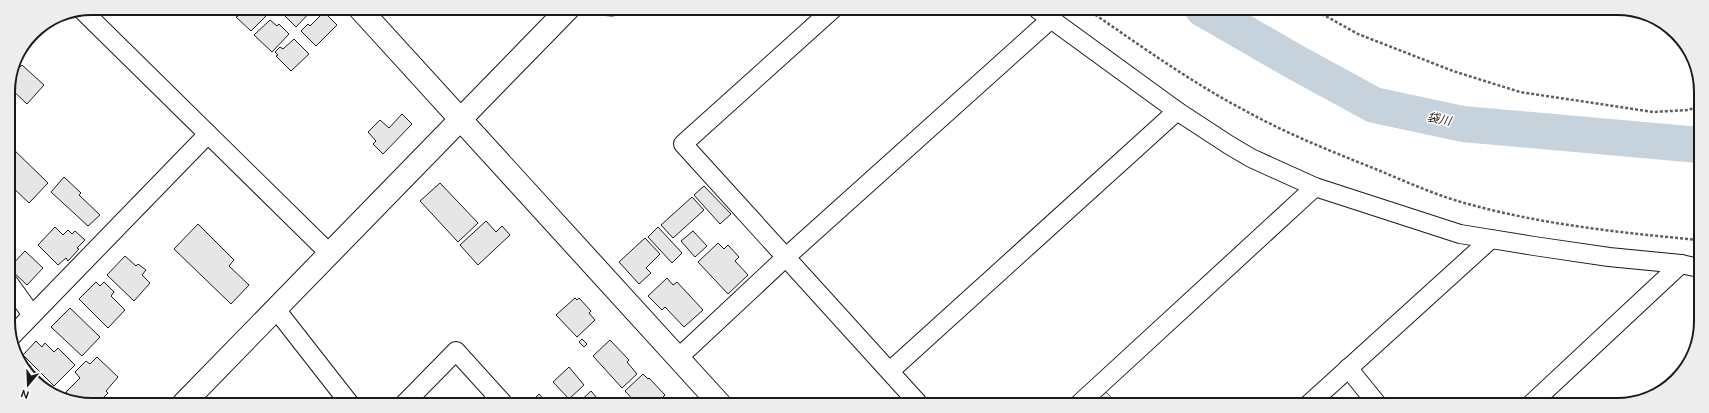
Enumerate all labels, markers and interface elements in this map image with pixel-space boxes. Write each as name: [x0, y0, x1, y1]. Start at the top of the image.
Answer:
water label: 袋川: [1426, 110, 1454, 128]
north arrow: [8, 365, 48, 405]
text: N: [19, 387, 31, 401]

